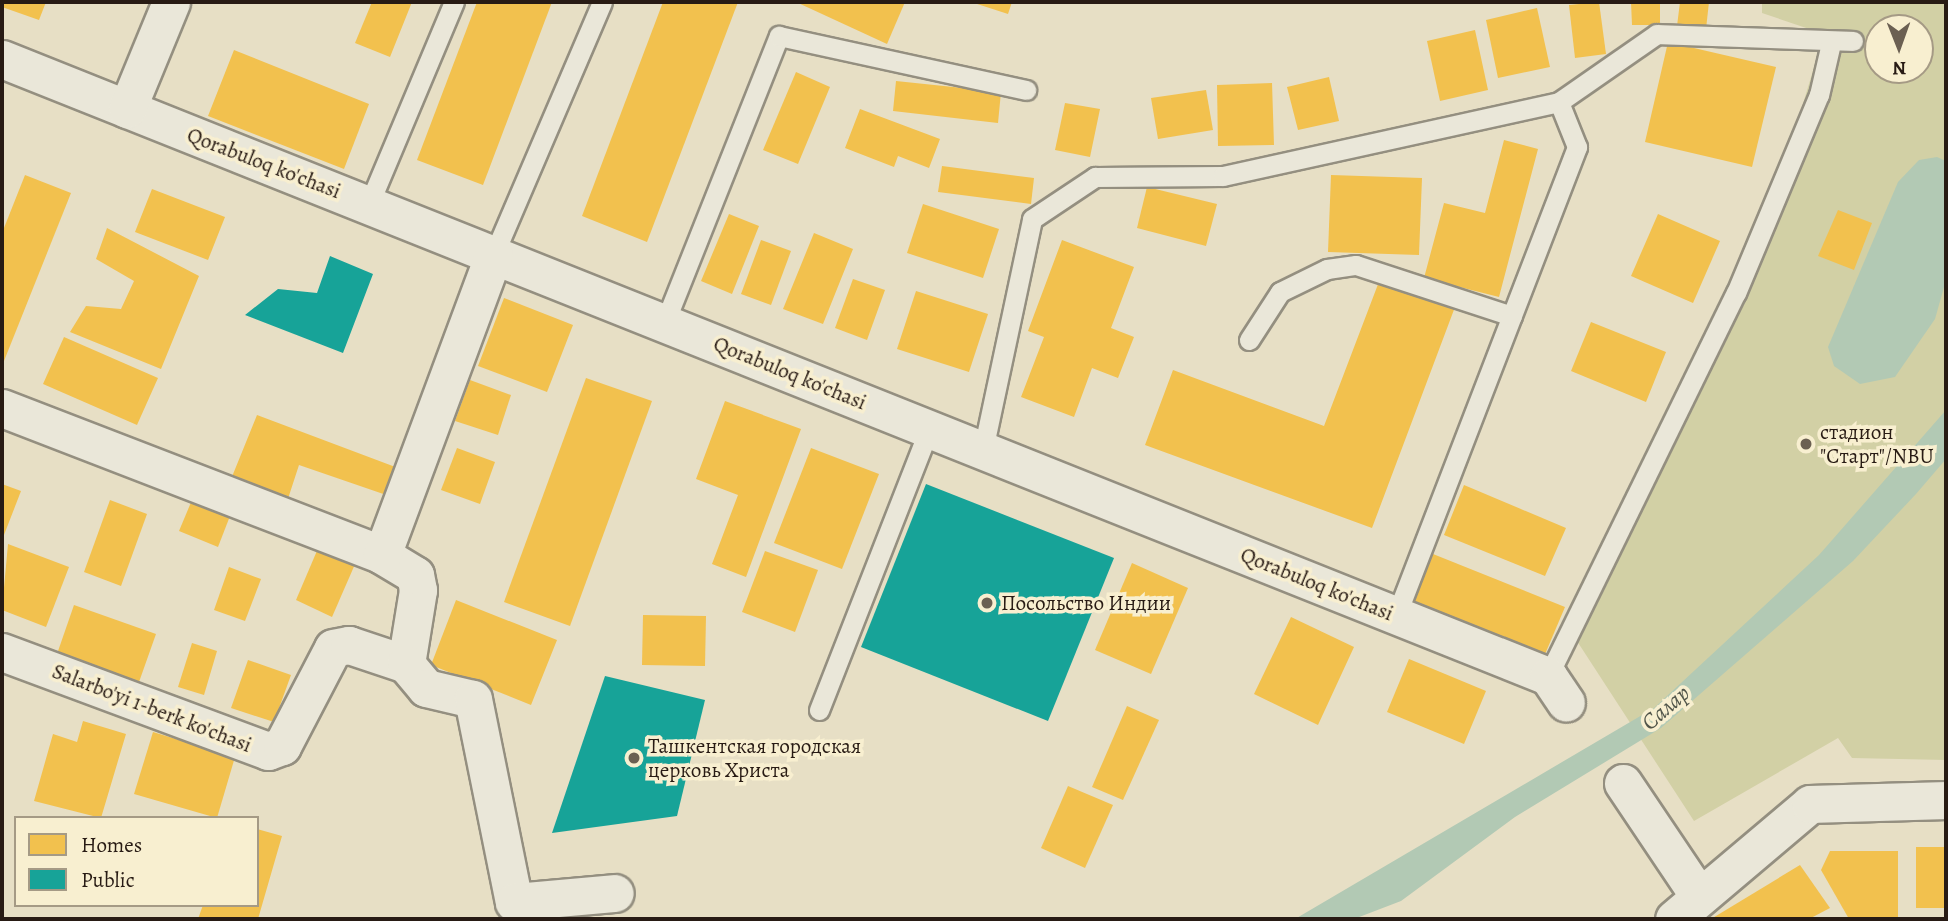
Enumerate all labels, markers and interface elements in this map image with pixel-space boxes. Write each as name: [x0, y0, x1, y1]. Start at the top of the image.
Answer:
north arrow: [1864, 14, 1934, 84]
text: N: [1892, 55, 1906, 81]
street label: Qorabuloq ko'chasi: [184, 122, 344, 204]
street label: Qorabuloq ko'chasi: [710, 331, 870, 415]
place label: стадион "Старт"/NBU: [1820, 419, 1934, 469]
marker: стадион "Старт"/NBU: [1798, 436, 1814, 452]
street label: Qorabuloq ko'chasi: [1237, 542, 1397, 626]
place label: Посольство Индии: [1001, 590, 1171, 616]
marker: Посольство Индии: [979, 595, 995, 611]
street label: Salarbo'yi 1-berk ko'chasi: [49, 658, 255, 758]
water label: Салар: [1636, 680, 1696, 736]
place label: Ташкентская городская церковь Христа: [648, 733, 861, 783]
marker: Ташкентская городская церковь Христа: [626, 750, 642, 766]
legend: [14, 816, 259, 907]
text: Homes: [81, 831, 142, 859]
text: Public: [81, 866, 135, 894]

